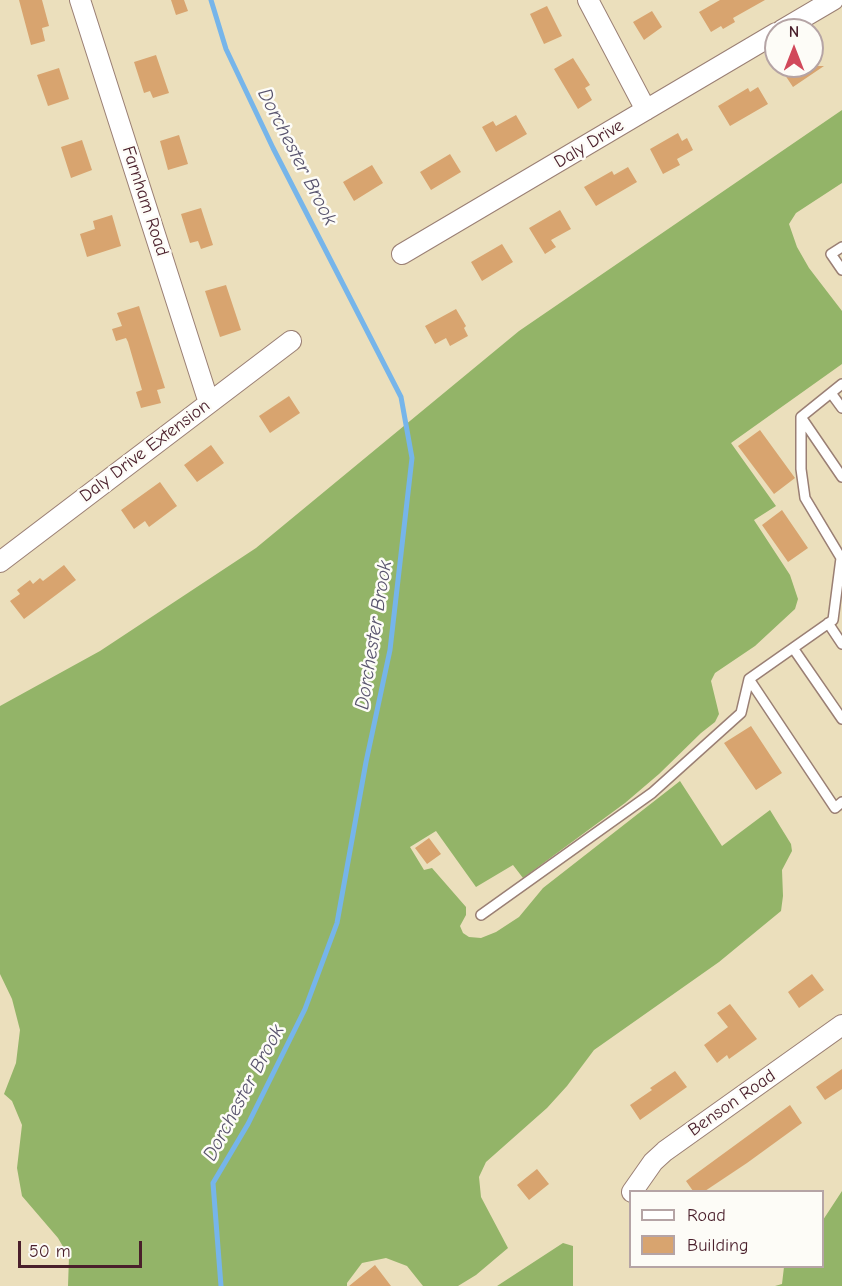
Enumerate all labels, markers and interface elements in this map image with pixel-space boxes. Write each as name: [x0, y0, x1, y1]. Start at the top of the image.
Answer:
north arrow: [764, 18, 824, 78]
text: N: [789, 23, 799, 41]
water label: Dorchester Brook: [252, 84, 342, 230]
street label: Daly Drive: [550, 115, 628, 173]
street label: Farnham Road: [117, 143, 173, 259]
street label: Daly Drive Extension: [76, 395, 214, 507]
water label: Dorchester Brook: [350, 559, 398, 711]
water label: Dorchester Brook: [198, 1021, 290, 1165]
street label: Benson Road: [684, 1065, 780, 1141]
legend: [629, 1190, 824, 1268]
text: Road: [687, 1205, 726, 1226]
scale bar: [21, 1229, 146, 1267]
text: Building: [687, 1235, 749, 1256]
text: 50 m: [29, 1241, 71, 1262]

